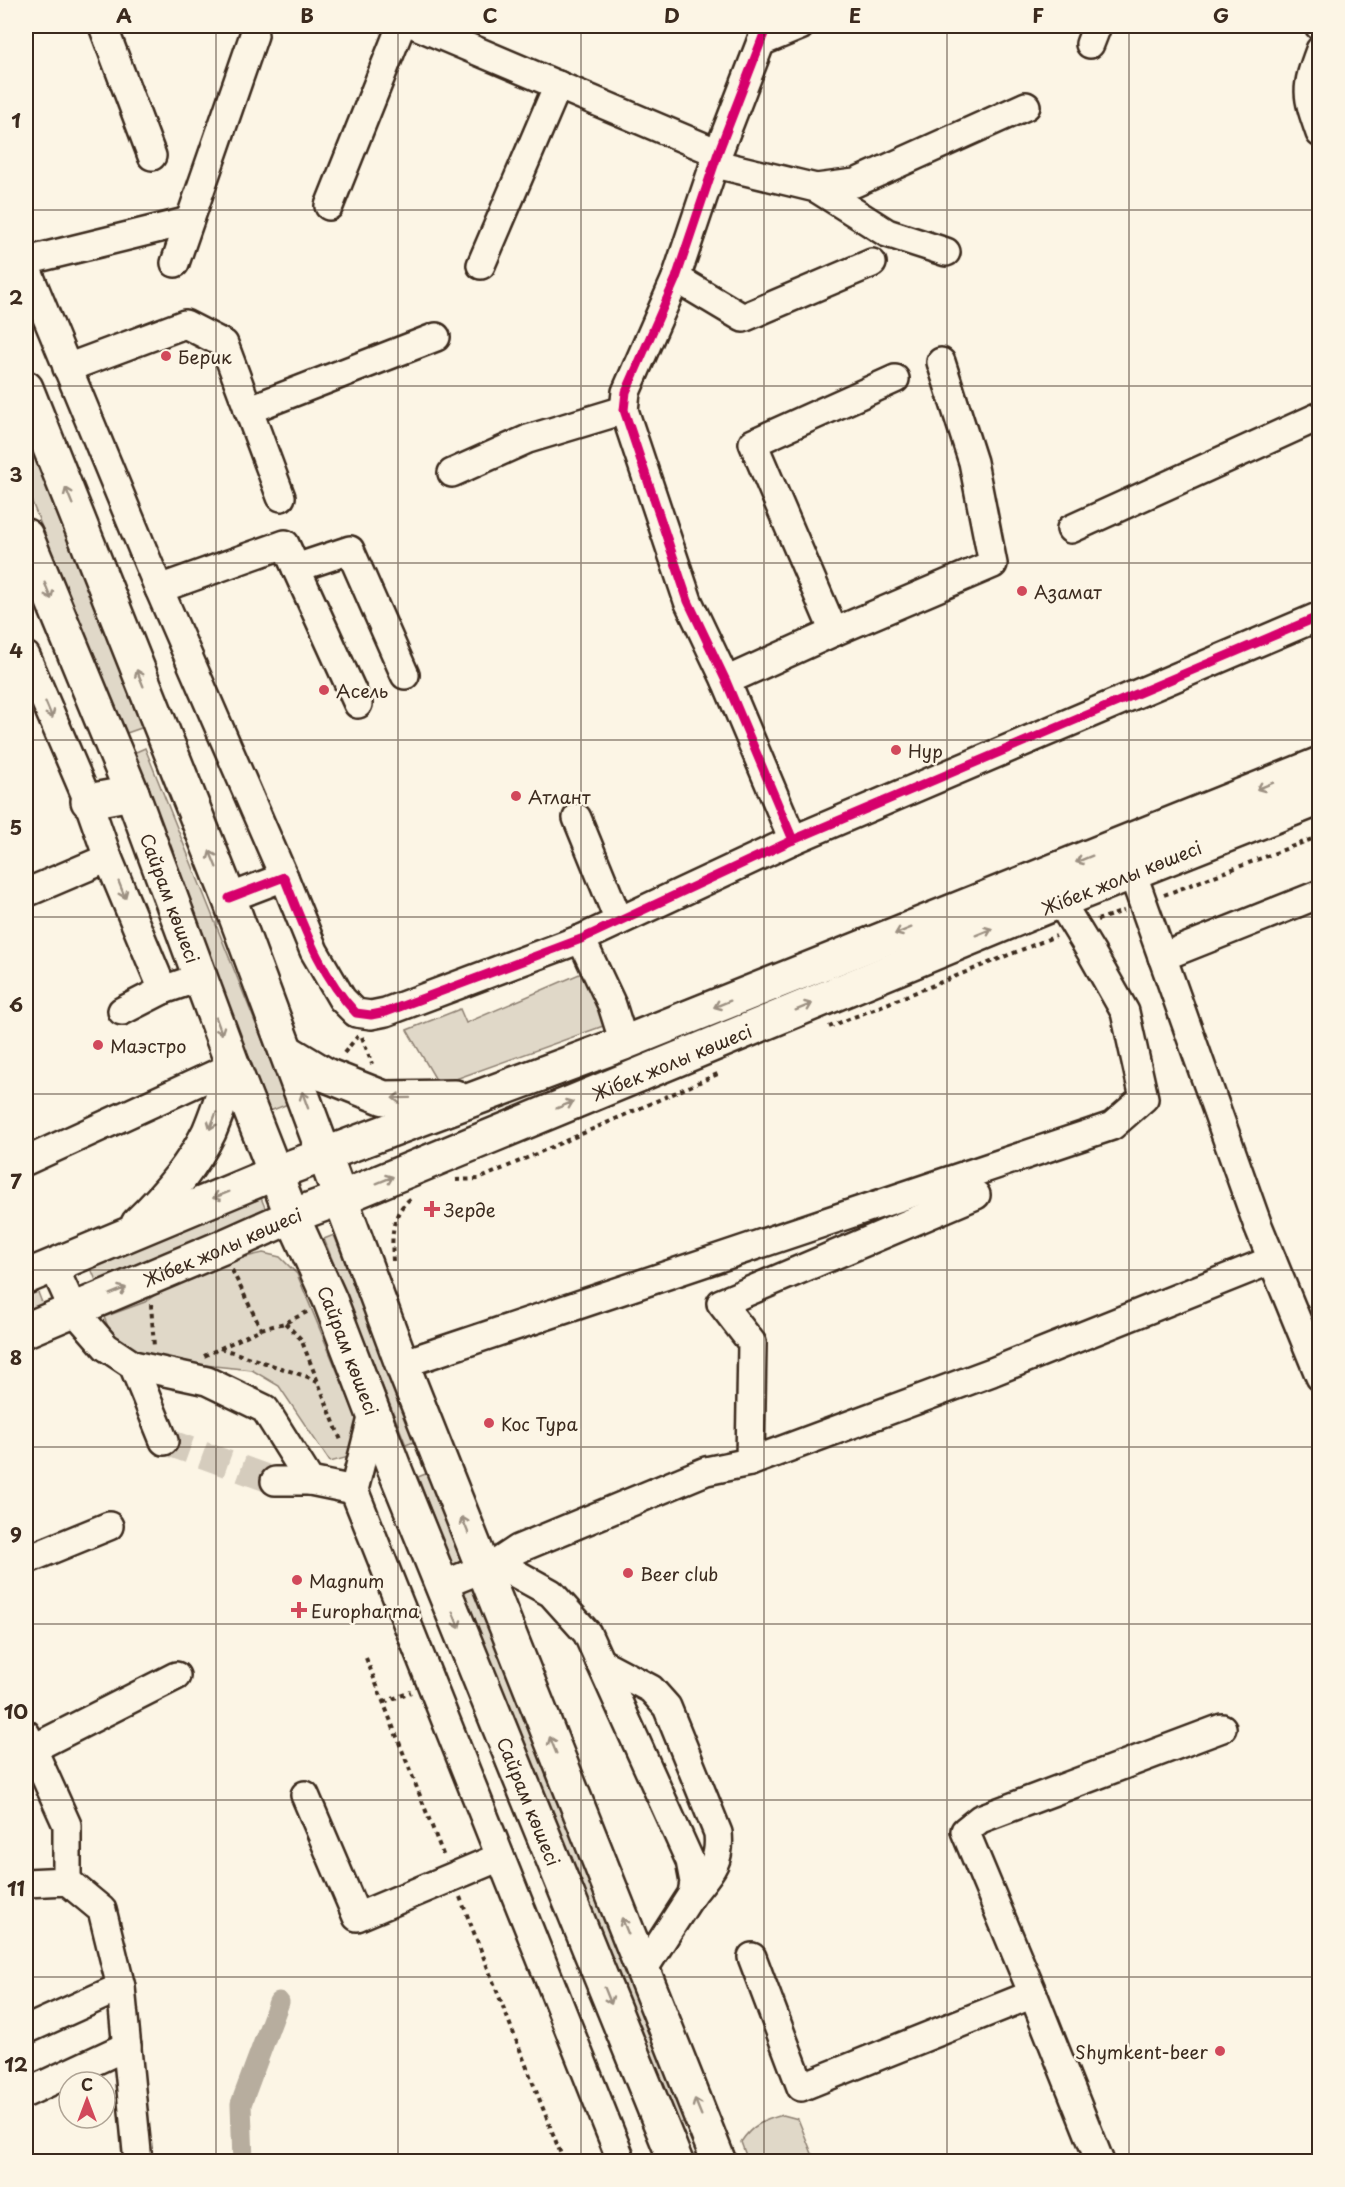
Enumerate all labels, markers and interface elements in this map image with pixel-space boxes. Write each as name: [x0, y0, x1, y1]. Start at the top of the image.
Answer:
text: A: [116, 0, 132, 30]
text: B: [300, 0, 314, 30]
text: C: [482, 0, 498, 30]
text: D: [664, 0, 680, 30]
text: E: [849, 0, 861, 30]
text: F: [1032, 0, 1044, 30]
text: G: [1213, 0, 1229, 30]
text: 1: [11, 105, 21, 135]
text: 2: [9, 282, 23, 312]
place label: Берик: [178, 343, 232, 370]
marker: Берик: [159, 349, 173, 363]
text: 3: [9, 459, 23, 489]
one-way arrow: [62, 488, 73, 506]
place label: Азамат: [1034, 578, 1102, 605]
one-way arrow: [43, 581, 54, 599]
marker: Азамат: [1015, 584, 1029, 598]
text: 4: [9, 635, 23, 665]
one-way arrow: [134, 669, 145, 687]
place label: Асель: [336, 677, 388, 704]
marker: Асель: [317, 683, 331, 697]
one-way arrow: [43, 700, 55, 718]
place label: Нур: [908, 737, 943, 764]
marker: Нур: [889, 743, 903, 757]
one-way arrow: [1256, 781, 1275, 792]
place label: Атлант: [528, 783, 591, 810]
marker: Атлант: [509, 789, 523, 803]
text: 5: [10, 812, 22, 842]
street label: Сайрам көшесі: [134, 829, 207, 967]
street label: Жібек жолы көшесі: [1036, 833, 1205, 921]
one-way arrow: [207, 850, 218, 868]
one-way arrow: [1075, 854, 1094, 865]
one-way arrow: [117, 881, 128, 899]
one-way arrow: [894, 926, 913, 937]
one-way arrow: [974, 926, 993, 937]
text: 6: [9, 989, 23, 1019]
one-way arrow: [713, 999, 732, 1010]
one-way arrow: [794, 1001, 813, 1012]
one-way arrow: [214, 1016, 225, 1035]
street label: Жібек жолы көшесі: [587, 1016, 756, 1107]
place label: Маэстро: [110, 1032, 186, 1059]
marker: Маэстро: [91, 1038, 105, 1052]
one-way arrow: [298, 1091, 309, 1110]
one-way arrow: [392, 1092, 412, 1104]
one-way arrow: [556, 1099, 574, 1110]
one-way arrow: [206, 1111, 217, 1130]
text: 7: [10, 1166, 22, 1196]
one-way arrow: [375, 1174, 394, 1185]
one-way arrow: [212, 1190, 231, 1201]
place label: Зерде: [443, 1196, 496, 1223]
street label: Жібек жолы көшесі: [138, 1200, 305, 1293]
marker: Зерде: [425, 1202, 439, 1216]
street label: Сайрам көшесі: [312, 1281, 386, 1419]
one-way arrow: [108, 1285, 127, 1296]
text: 8: [10, 1342, 22, 1372]
place label: Кос Тура: [501, 1410, 578, 1437]
marker: Кос Тура: [482, 1416, 496, 1430]
one-way arrow: [459, 1516, 470, 1535]
text: 9: [10, 1519, 22, 1549]
place label: Beer club: [640, 1560, 718, 1587]
marker: Beer club: [621, 1566, 635, 1580]
place label: Magnum: [309, 1567, 384, 1594]
marker: Magnum: [290, 1573, 304, 1587]
place label: Europharma: [311, 1597, 420, 1624]
marker: Europharma: [292, 1603, 306, 1617]
one-way arrow: [451, 1611, 462, 1629]
text: 10: [4, 1696, 28, 1726]
street label: Сайрам көшесі: [491, 1733, 568, 1870]
one-way arrow: [547, 1736, 558, 1755]
text: 11: [7, 1873, 25, 1903]
one-way arrow: [619, 1917, 630, 1936]
one-way arrow: [604, 1986, 615, 2004]
place label: Shymkent-beer: [1075, 2038, 1209, 2065]
marker: Shymkent-beer: [1213, 2044, 1227, 2058]
text: 12: [4, 2049, 28, 2079]
north arrow: [57, 2070, 117, 2130]
text: С: [81, 2072, 93, 2096]
one-way arrow: [691, 2098, 702, 2117]

